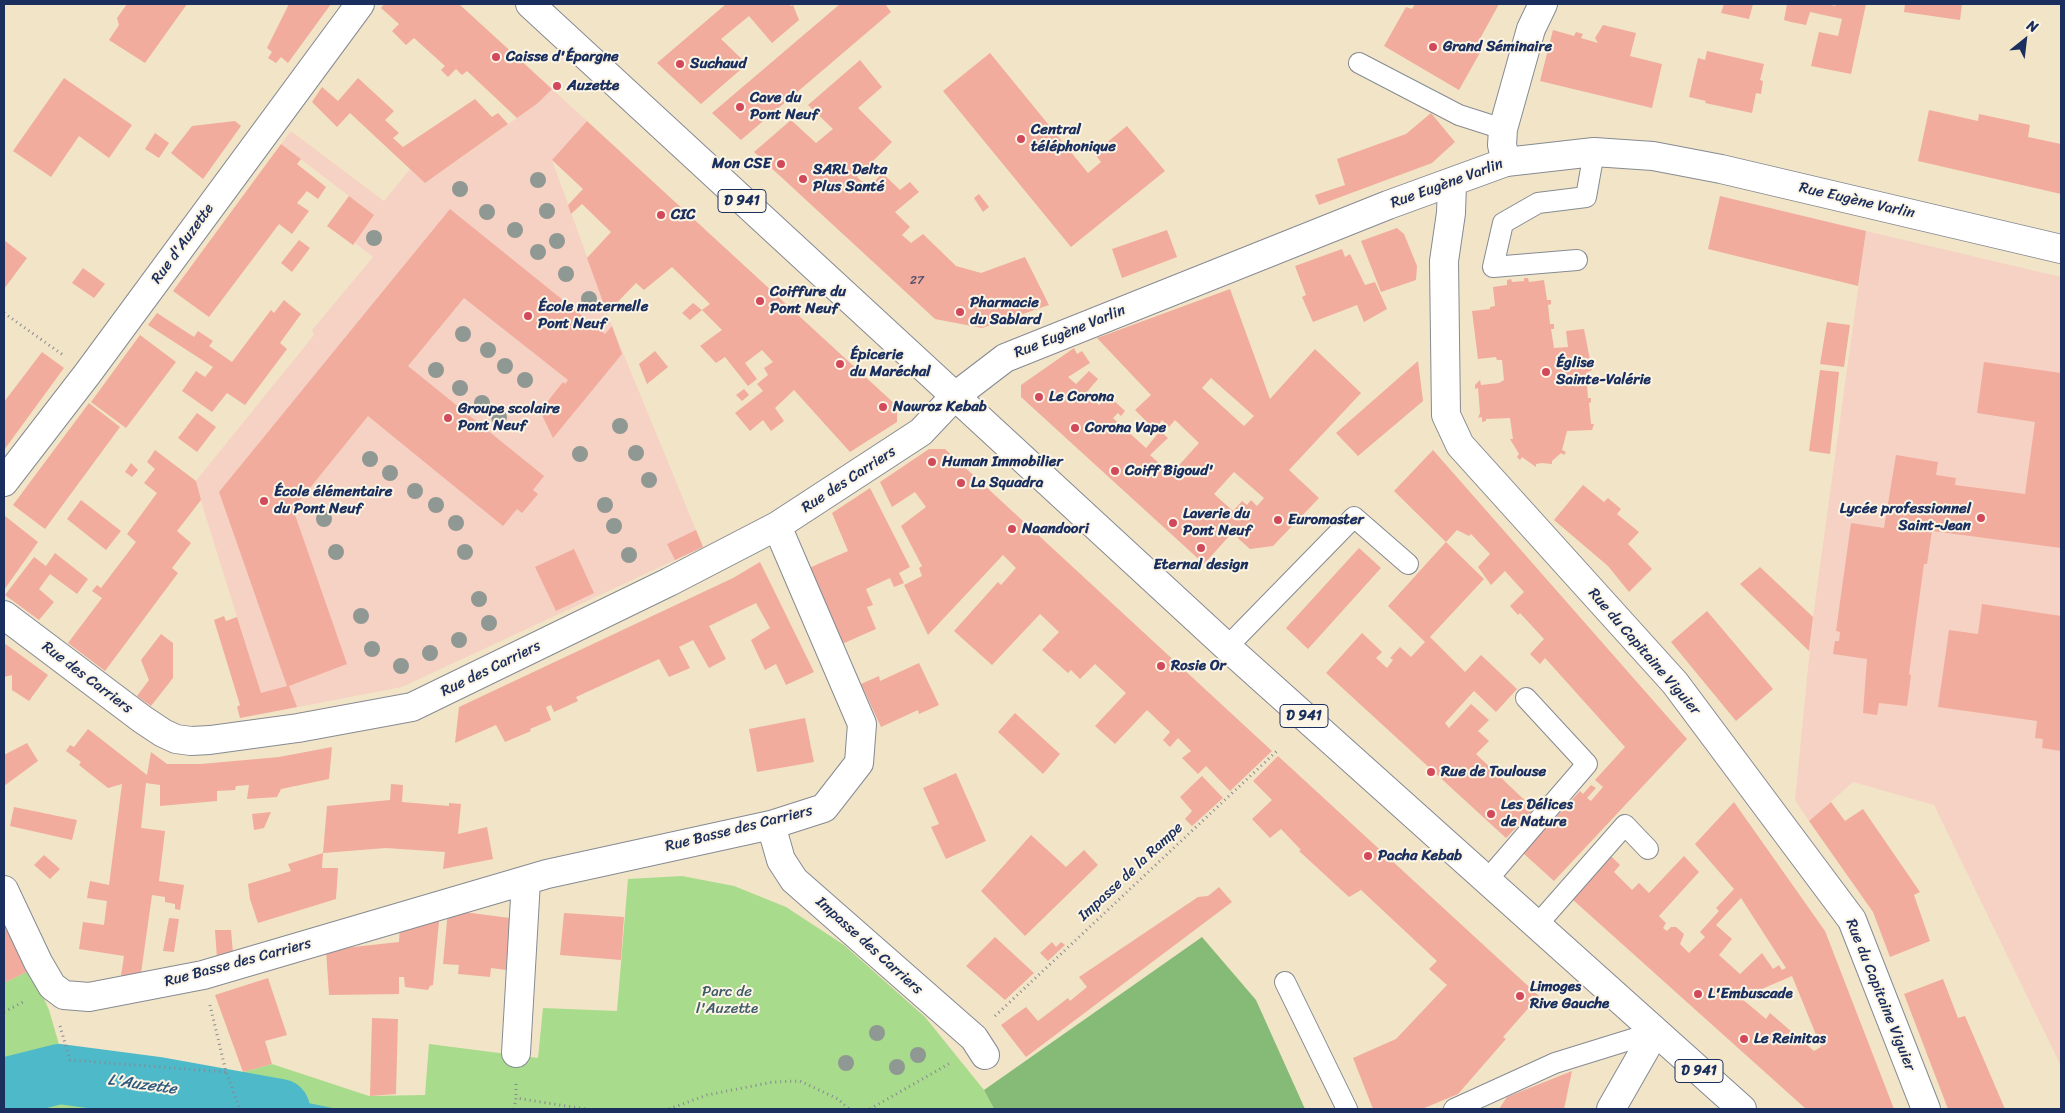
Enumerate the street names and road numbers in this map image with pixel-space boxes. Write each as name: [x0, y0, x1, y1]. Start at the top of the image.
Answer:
street label: Rue Eugène Varlin: [1388, 155, 1506, 213]
street label: Rue Eugène Varlin: [1797, 179, 1917, 223]
road number: D 941: [718, 190, 766, 212]
street label: Rue d'Auzette: [148, 200, 218, 288]
street label: Rue Eugène Varlin: [1012, 302, 1128, 362]
street label: Rue des Carriers: [798, 443, 900, 517]
street label: Rue du Capitaine Viguier: [1584, 585, 1704, 719]
street label: Rue des Carriers: [438, 637, 544, 701]
street label: Rue des Carriers: [38, 638, 136, 718]
road number: D 941: [1280, 704, 1328, 728]
street label: Rue Basse des Carriers: [663, 802, 815, 856]
street label: Impasse de la Rampe: [1075, 819, 1187, 925]
street label: Impasse des Carriers: [812, 893, 926, 999]
street label: Rue du Capitaine Viguier: [1841, 916, 1919, 1074]
street label: Rue Basse des Carriers: [163, 935, 313, 991]
road number: D 941: [1675, 1060, 1723, 1082]

